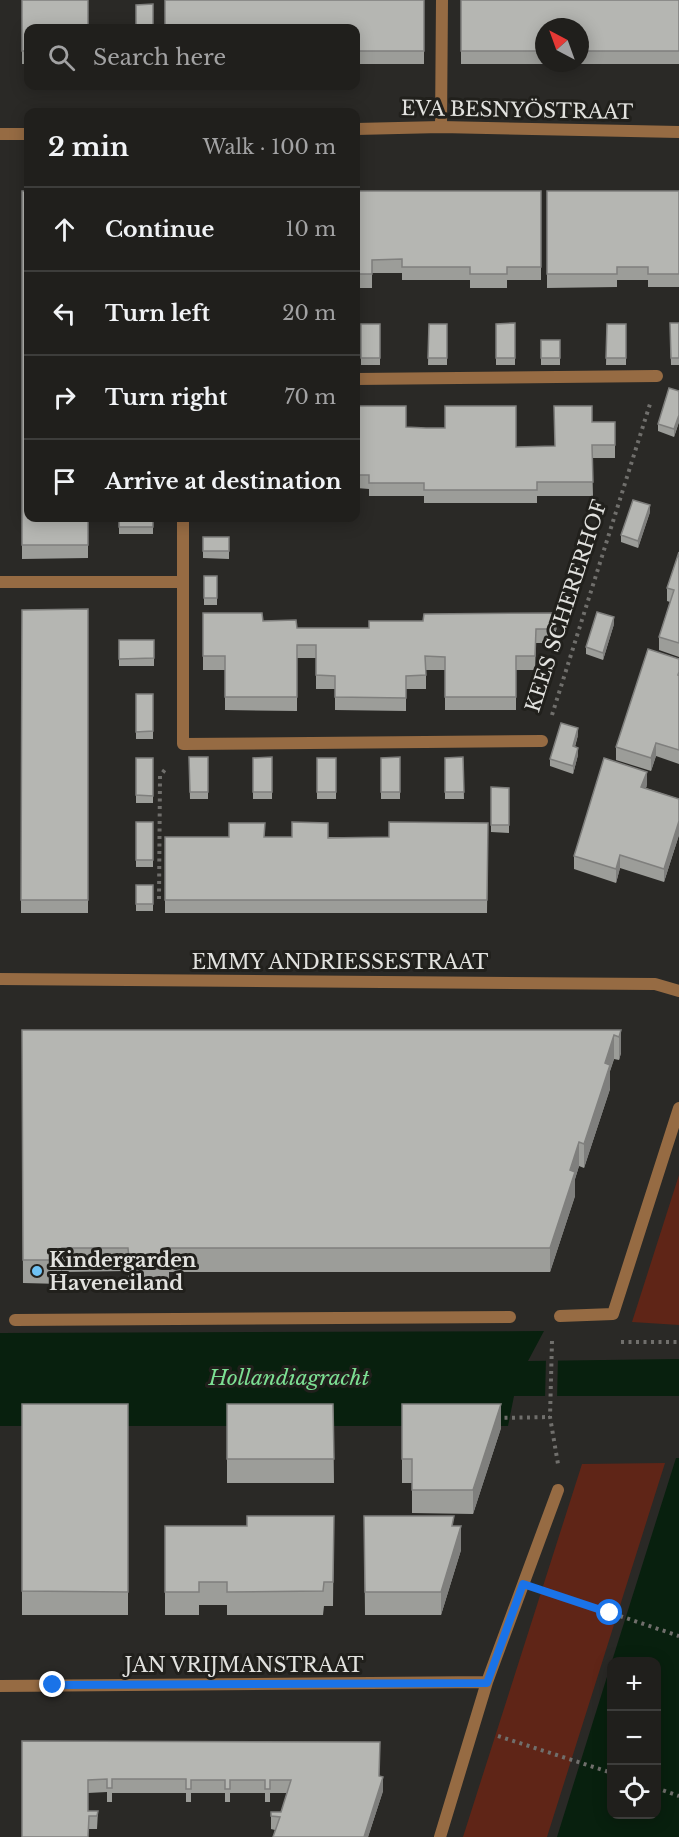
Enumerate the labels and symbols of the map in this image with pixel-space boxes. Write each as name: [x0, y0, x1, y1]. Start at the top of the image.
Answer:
north arrow: [535, 18, 589, 72]
street label: EVA BESNYÖSTRAAT: [401, 95, 633, 124]
street label: KEES SCHERERHOF: [520, 497, 612, 715]
street label: EMMY ANDRIESSESTRAAT: [192, 950, 488, 974]
place label: Kindergarden Haveneiland: [49, 1248, 197, 1295]
marker: Kindergarden Haveneiland: [30, 1264, 44, 1278]
water label: Hollandiagracht: [207, 1365, 370, 1391]
route start: [596, 1599, 622, 1625]
street label: JAN VRIJMANSTRAAT: [122, 1653, 363, 1677]
route end: [39, 1671, 65, 1697]

